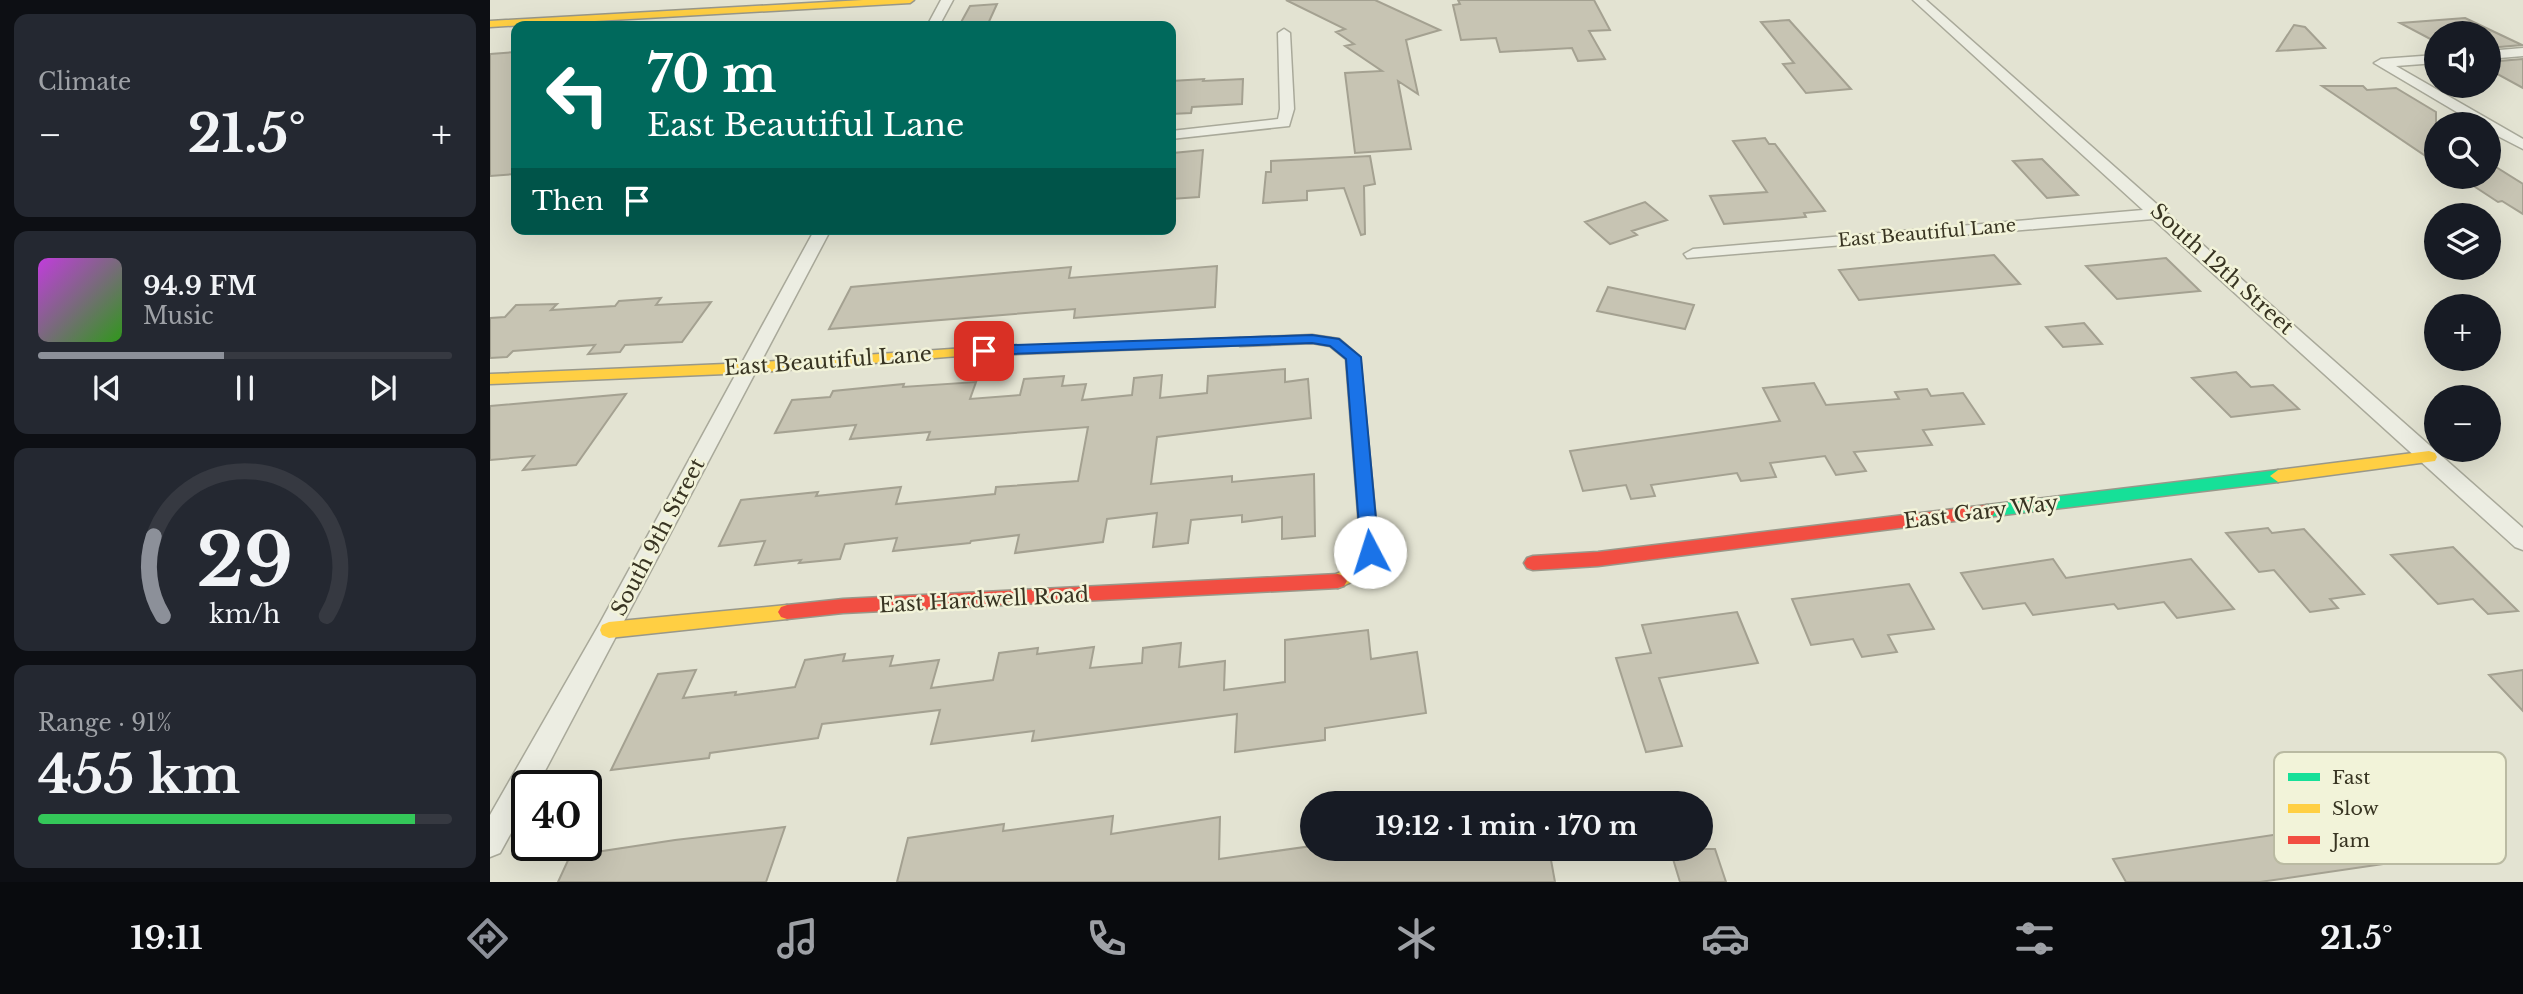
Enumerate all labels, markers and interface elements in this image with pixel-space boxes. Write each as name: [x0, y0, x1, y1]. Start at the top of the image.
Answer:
map controls: [2424, 21, 2501, 462]
button: sound: [2424, 21, 2501, 98]
text: 70 m: [647, 44, 777, 105]
icon: left: [532, 49, 623, 140]
text: Climate: [38, 68, 131, 96]
text: 21.5°: [187, 102, 306, 166]
text: East Beautiful Lane: [647, 105, 964, 145]
text: −: [38, 111, 62, 158]
text: +: [431, 111, 452, 158]
button: search: [2424, 112, 2501, 189]
icon: arrive: [618, 182, 656, 220]
text: Then: [532, 185, 604, 217]
street label: South 12th Street: [2145, 198, 2299, 340]
button: layers: [2424, 203, 2501, 280]
street label: East Beautiful Lane: [1837, 214, 2017, 252]
text: 94.9 FM: [143, 270, 257, 302]
button: +: [2424, 294, 2501, 371]
text: Music: [143, 302, 214, 330]
pin: [954, 321, 1014, 381]
icon: arrive: [965, 332, 1003, 370]
street label: East Beautiful Lane: [723, 341, 933, 381]
icon: previous: [88, 369, 126, 407]
icon: pause: [226, 369, 264, 407]
icon: next: [364, 369, 402, 407]
button: −: [2424, 385, 2501, 462]
street label: South 9th Street: [605, 454, 711, 620]
street label: East Gary Way: [1902, 490, 2060, 534]
text: 29: [197, 515, 293, 606]
position arrow: [1333, 515, 1407, 589]
street label: East Hardwell Road: [878, 582, 1090, 618]
text: km/h: [210, 598, 280, 629]
text: Range · 91%: [38, 709, 172, 737]
text: 455 km: [38, 743, 240, 807]
legend: [2274, 752, 2506, 864]
text: Fast: [2332, 766, 2371, 789]
speed limit sign: 40: [511, 770, 602, 861]
text: Slow: [2332, 797, 2379, 820]
text: 19:12 · 1 min · 170 m: [1375, 810, 1638, 842]
text: Jam: [2329, 829, 2370, 852]
icon: directions: [463, 914, 512, 963]
icon: music: [773, 914, 822, 963]
icon: phone: [1082, 914, 1131, 963]
icon: climate: [1392, 914, 1441, 963]
icon: car: [1701, 914, 1750, 963]
icon: filters: [2010, 914, 2059, 963]
text: 19:11: [130, 918, 203, 958]
text: 21.5°: [2320, 918, 2393, 958]

